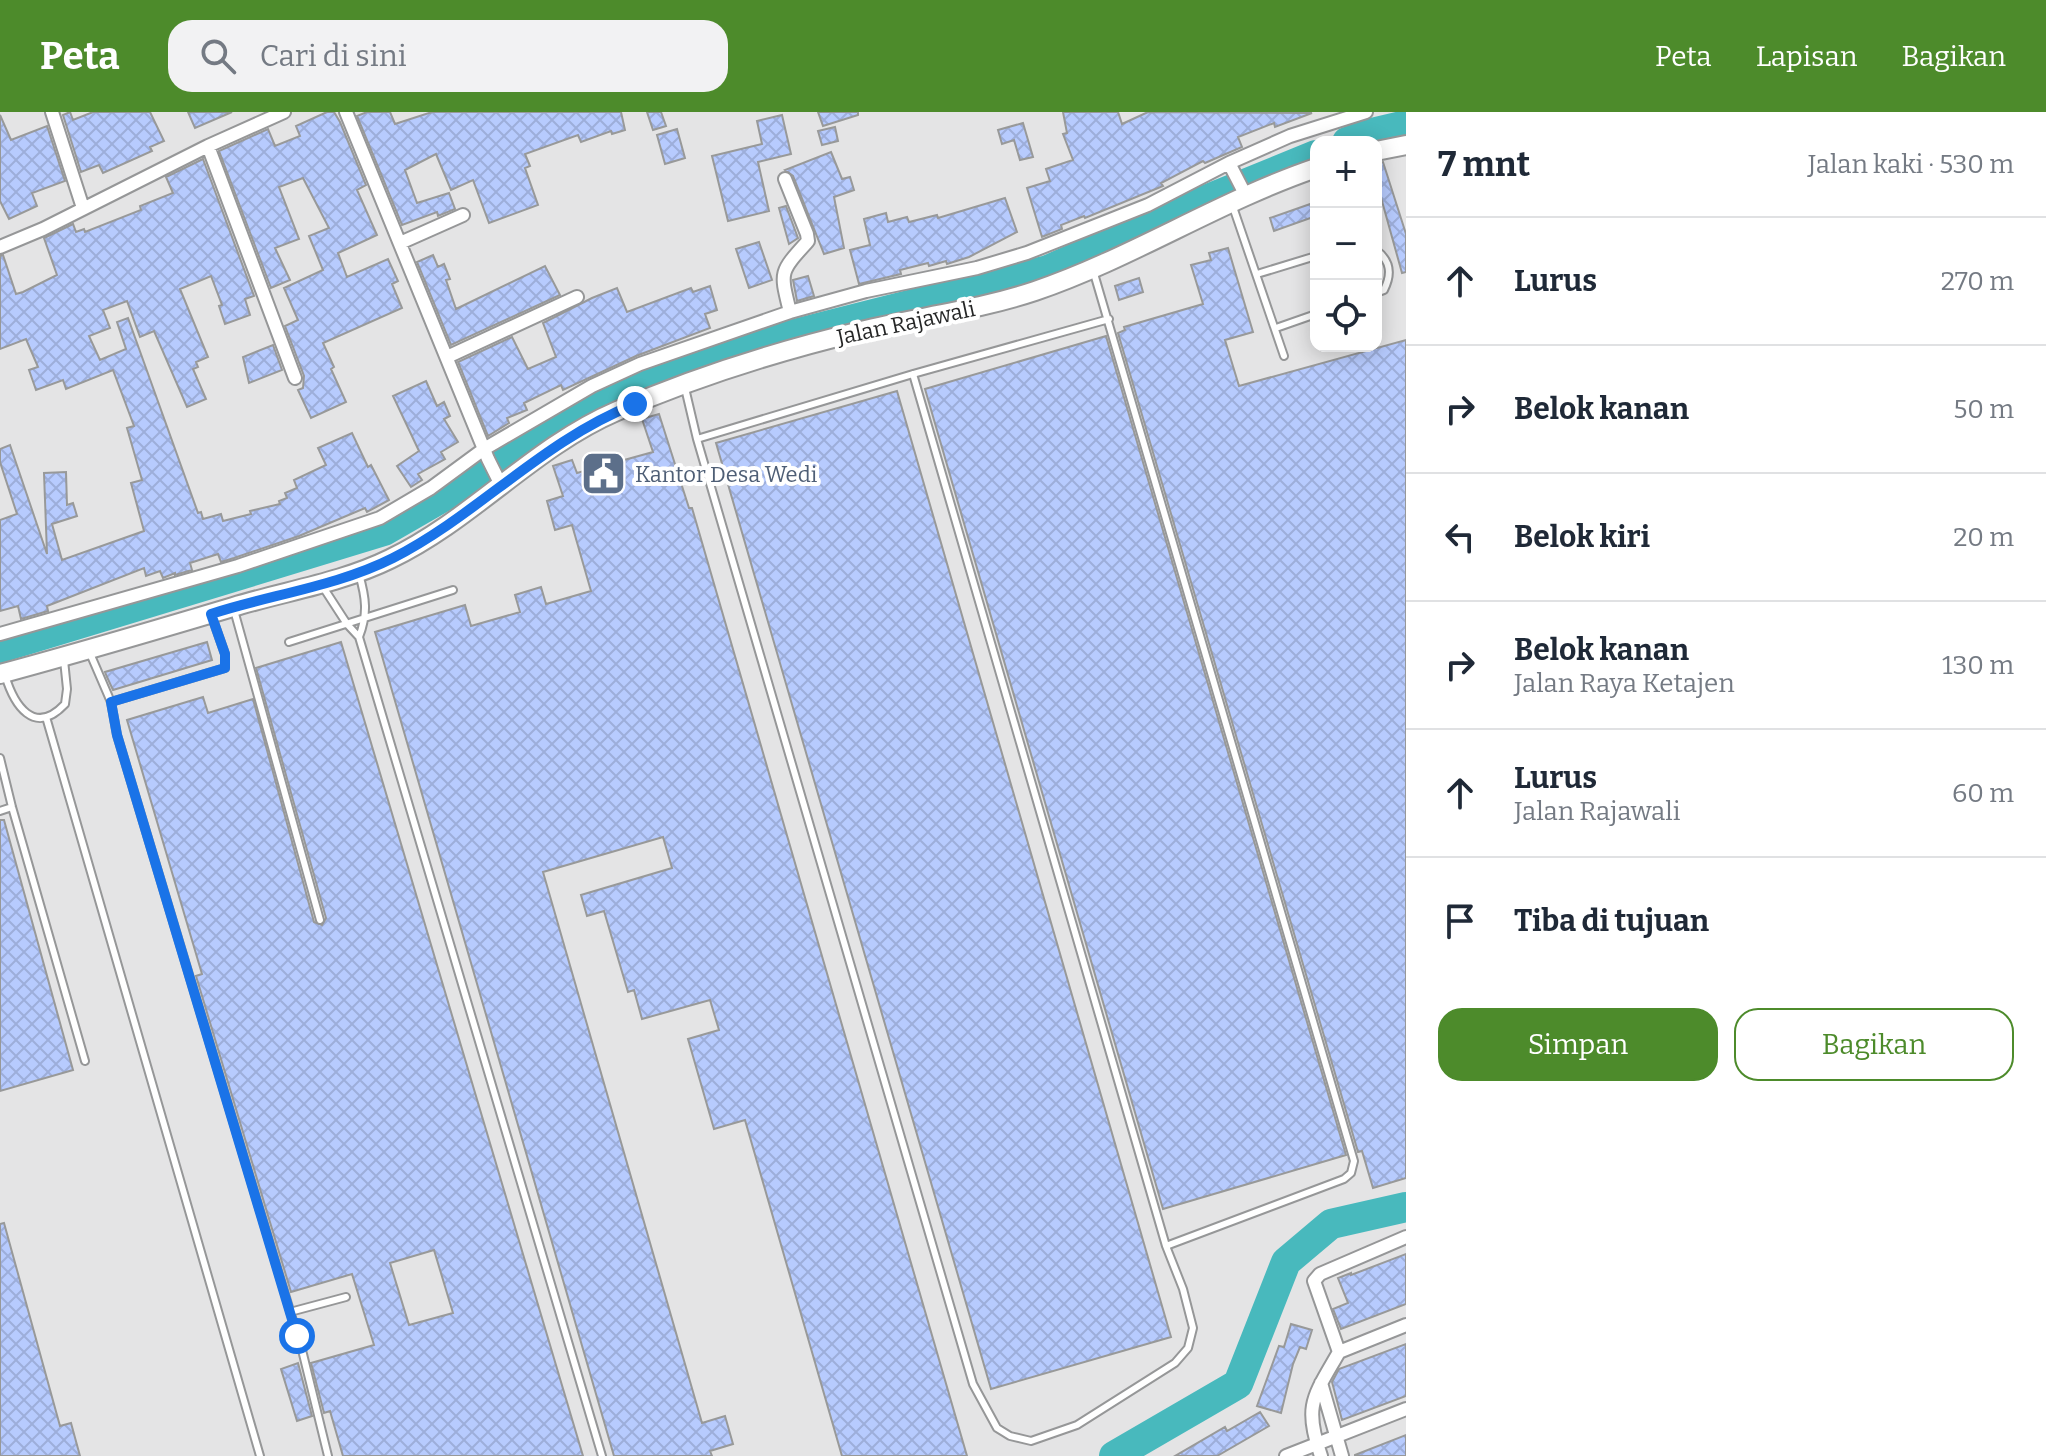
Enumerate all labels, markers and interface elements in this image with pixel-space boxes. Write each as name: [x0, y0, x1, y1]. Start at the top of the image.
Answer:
search box: [168, 20, 728, 92]
text: Peta: [40, 33, 120, 79]
icon: search: [196, 34, 240, 78]
text: Cari di sini: [260, 38, 407, 74]
text: Peta: [1655, 40, 1712, 73]
text: Lapisan: [1756, 40, 1858, 73]
text: Bagikan: [1902, 40, 2006, 73]
map controls: [1310, 136, 1382, 352]
button: +: [1310, 136, 1382, 208]
text: 7 mnt: [1438, 144, 1530, 185]
text: Jalan kaki · 530 m: [1808, 149, 2014, 180]
button: −: [1310, 208, 1382, 280]
icon: ahead: [1438, 259, 1482, 303]
text: Lurus: [1514, 263, 1597, 299]
text: 270 m: [1941, 266, 2014, 297]
button: locate: [1310, 280, 1382, 352]
street label: Jalan Rajawali: [833, 295, 978, 351]
route end: [617, 386, 653, 422]
icon: right: [1438, 387, 1482, 431]
text: Belok kanan: [1514, 391, 1689, 427]
text: 50 m: [1953, 394, 2014, 425]
public building icon: Kantor Desa Wedi: [580, 450, 628, 498]
place label: Kantor Desa Wedi: [635, 461, 818, 488]
icon: left: [1438, 515, 1482, 559]
text: Belok kiri: [1514, 519, 1650, 555]
text: 20 m: [1953, 522, 2014, 553]
text: Belok kanan: [1514, 632, 1689, 668]
icon: right: [1438, 643, 1482, 687]
text: 130 m: [1942, 650, 2014, 681]
text: Jalan Raya Ketajen: [1514, 668, 1735, 699]
text: Lurus: [1514, 760, 1597, 796]
icon: ahead: [1438, 771, 1482, 815]
text: 60 m: [1952, 778, 2014, 809]
text: Jalan Rajawali: [1514, 796, 1681, 827]
icon: arrive: [1438, 899, 1482, 943]
text: Tiba di tujuan: [1514, 903, 1709, 939]
button: Simpan: [1438, 1008, 1718, 1081]
button: Bagikan: [1734, 1008, 2014, 1081]
route start: [279, 1318, 315, 1354]

